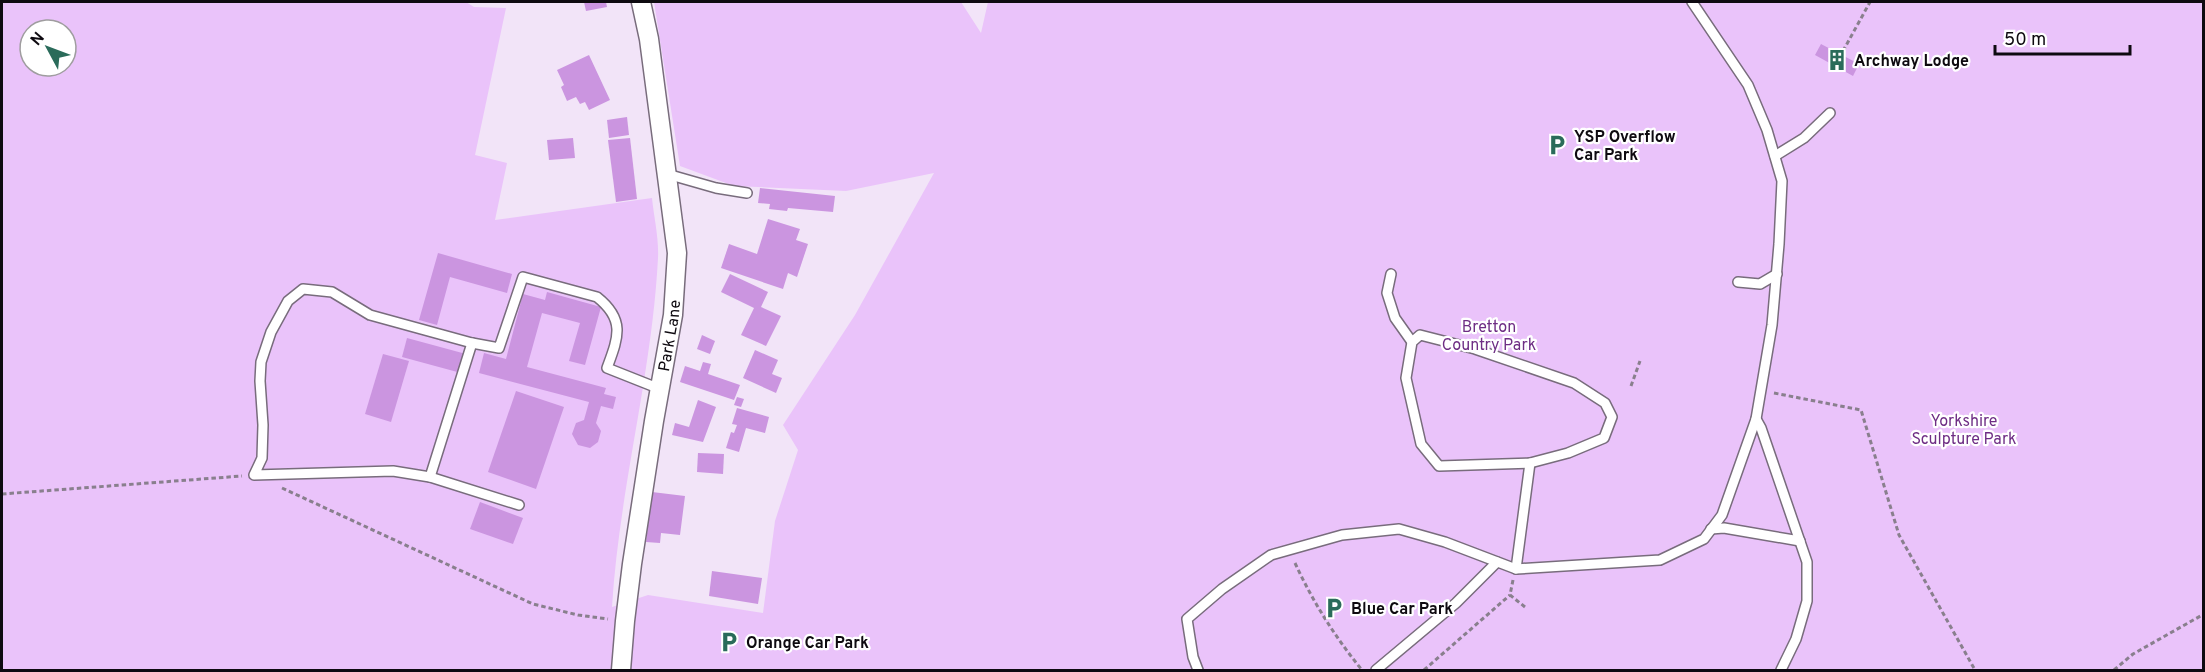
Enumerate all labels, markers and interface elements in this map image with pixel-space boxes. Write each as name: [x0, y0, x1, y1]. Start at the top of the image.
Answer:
north arrow: [18, 18, 78, 78]
scale bar: [1995, 18, 2130, 56]
text: N: [27, 29, 50, 50]
text: 50 m: [2004, 29, 2046, 52]
building icon: Archway Lodge: [1825, 48, 1849, 72]
place label: Archway Lodge: [1854, 52, 1969, 72]
place label: YSP Overflow Car Park: [1574, 128, 1676, 166]
parking icon: YSP Overflow Car Park: [1545, 133, 1569, 157]
street label: Park Lane: [655, 299, 686, 373]
park label: Bretton Country Park: [1442, 318, 1536, 356]
park label: Yorkshire Sculpture Park: [1911, 412, 2017, 450]
parking icon: Blue Car Park: [1322, 596, 1346, 620]
place label: Blue Car Park: [1351, 600, 1453, 620]
parking icon: Orange Car Park: [717, 630, 741, 654]
place label: Orange Car Park: [746, 634, 869, 654]

